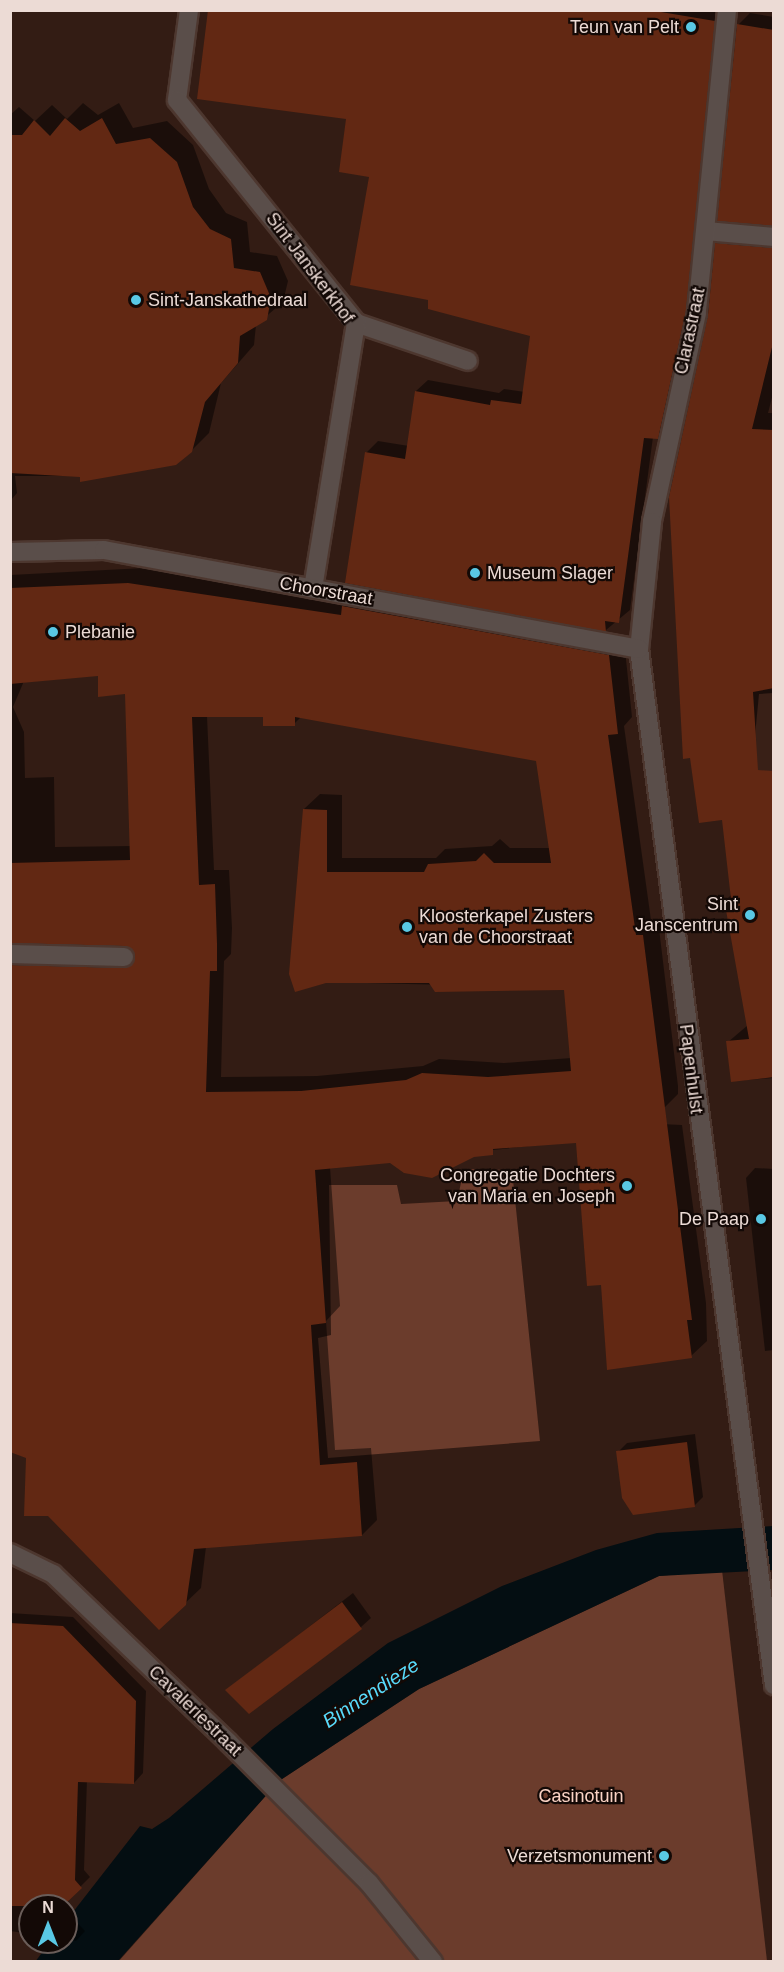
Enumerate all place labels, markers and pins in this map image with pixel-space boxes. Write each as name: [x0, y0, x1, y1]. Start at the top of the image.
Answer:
place label: Teun van Pelt: [570, 16, 679, 38]
marker: Teun van Pelt: [684, 20, 698, 34]
place label: Sint-Janskathedraal: [148, 289, 307, 311]
marker: Sint-Janskathedraal: [129, 293, 143, 307]
place label: Museum Slager: [487, 562, 613, 584]
marker: Museum Slager: [468, 566, 482, 580]
place label: Plebanie: [65, 621, 135, 643]
marker: Plebanie: [46, 625, 60, 639]
place label: Sint Janscentrum: [635, 894, 738, 936]
place label: Kloosterkapel Zusters van de Choorstraat: [419, 906, 593, 948]
marker: Sint Janscentrum: [743, 908, 757, 922]
marker: Kloosterkapel Zusters van de Choorstraat: [400, 920, 414, 934]
place label: Congregatie Dochters van Maria en Joseph: [440, 1165, 615, 1208]
marker: Congregatie Dochters van Maria en Joseph: [620, 1179, 634, 1193]
place label: De Paap: [679, 1208, 749, 1230]
marker: De Paap: [754, 1212, 768, 1226]
place label: Verzetsmonument: [507, 1845, 652, 1867]
marker: Verzetsmonument: [657, 1849, 671, 1863]

